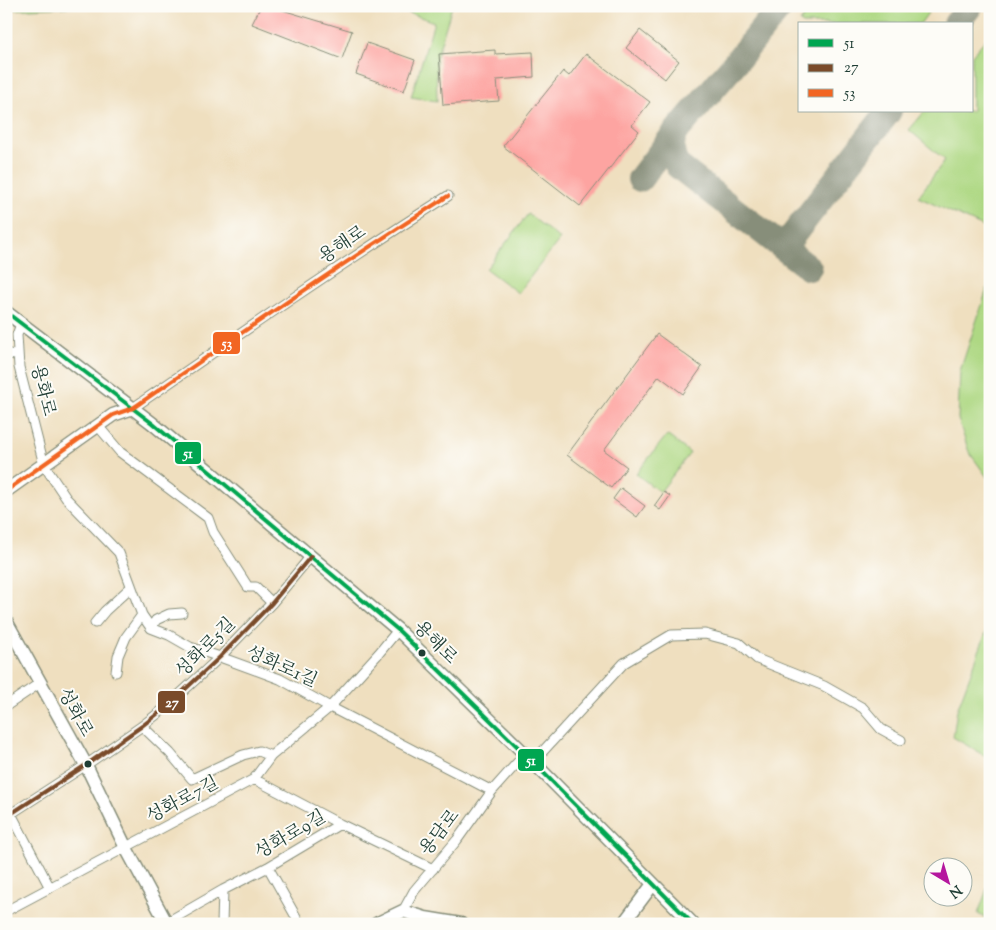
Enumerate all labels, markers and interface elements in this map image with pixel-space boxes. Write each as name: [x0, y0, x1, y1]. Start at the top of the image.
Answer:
legend: [798, 22, 974, 112]
text: 51: [843, 34, 854, 55]
text: 27: [844, 58, 859, 79]
text: 53: [843, 84, 855, 105]
street label: 용해로: [314, 220, 372, 271]
line badge: 53: [212, 331, 241, 355]
text: 53: [221, 335, 233, 355]
street label: 용화로: [23, 362, 61, 419]
line badge: 51: [174, 441, 202, 465]
text: 51: [182, 445, 193, 465]
street label: 성화로5길: [170, 612, 242, 684]
street label: 용해로: [407, 616, 462, 671]
street label: 성화로1길: [241, 641, 321, 695]
unlabelled marker: [417, 648, 427, 658]
street label: 성화로: [50, 684, 98, 742]
line badge: 27: [157, 690, 186, 714]
text: 27: [165, 694, 180, 714]
line badge: 51: [517, 748, 545, 772]
text: 51: [525, 752, 536, 772]
unlabelled marker: [83, 759, 93, 769]
street label: 성화로7길: [142, 771, 224, 831]
street label: 성화로9길: [251, 805, 331, 867]
street label: 용담로: [414, 805, 467, 862]
north arrow: [924, 858, 974, 908]
text: N: [944, 879, 965, 902]

